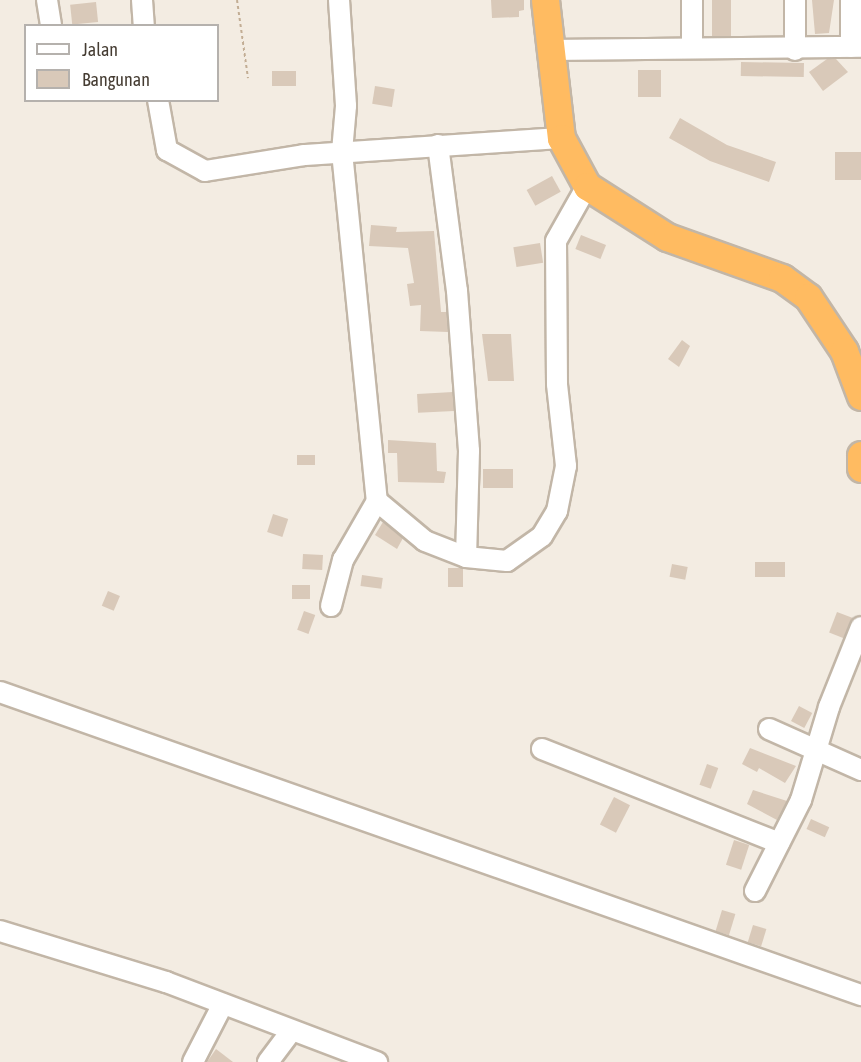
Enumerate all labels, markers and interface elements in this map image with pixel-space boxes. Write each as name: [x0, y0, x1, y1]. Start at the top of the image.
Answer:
legend: [24, 24, 219, 102]
text: Jalan: [82, 39, 118, 60]
text: Bangunan: [82, 69, 150, 90]

